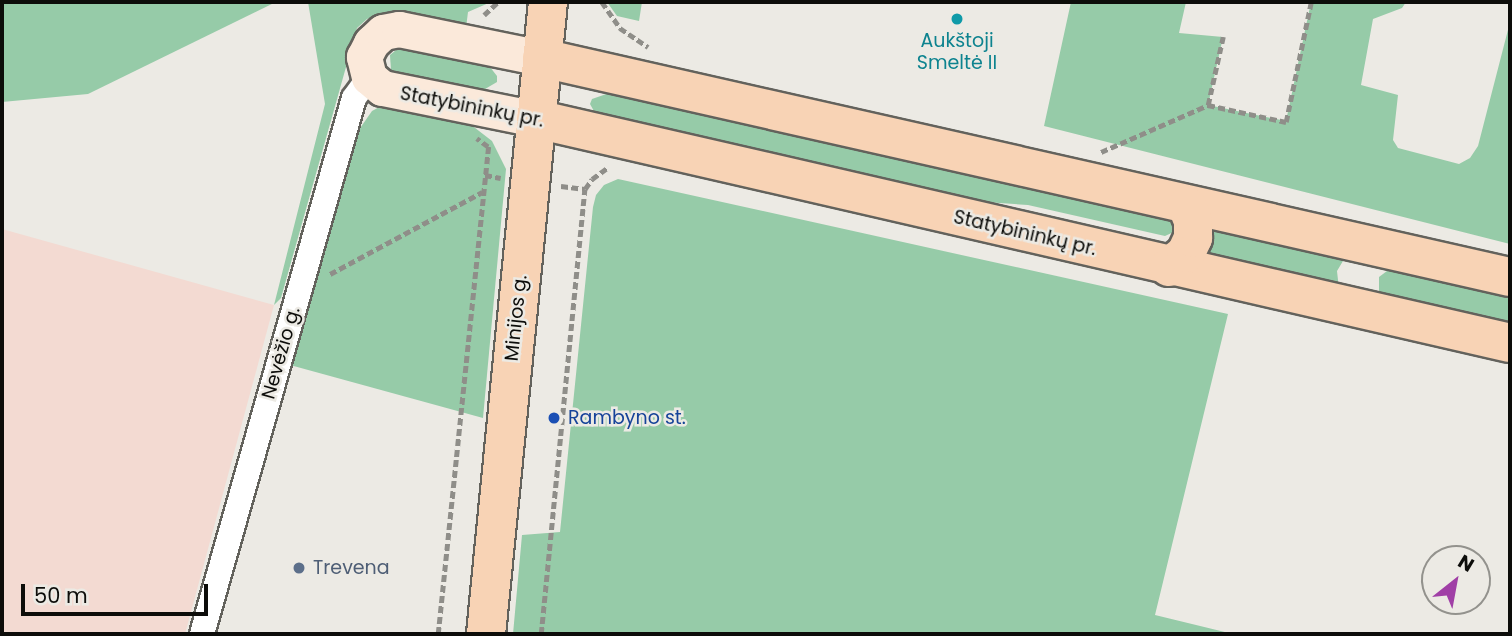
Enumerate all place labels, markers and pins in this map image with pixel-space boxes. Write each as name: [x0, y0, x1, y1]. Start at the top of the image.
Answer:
marker: Aukštoji Smeltė II: [949, 11, 965, 27]
place label: Aukštoji Smeltė II: [917, 30, 997, 74]
place label: Rambyno st.: [568, 407, 686, 429]
marker: Rambyno st.: [546, 410, 562, 426]
place label: Trevena: [313, 557, 390, 579]
marker: Trevena: [291, 560, 307, 576]

